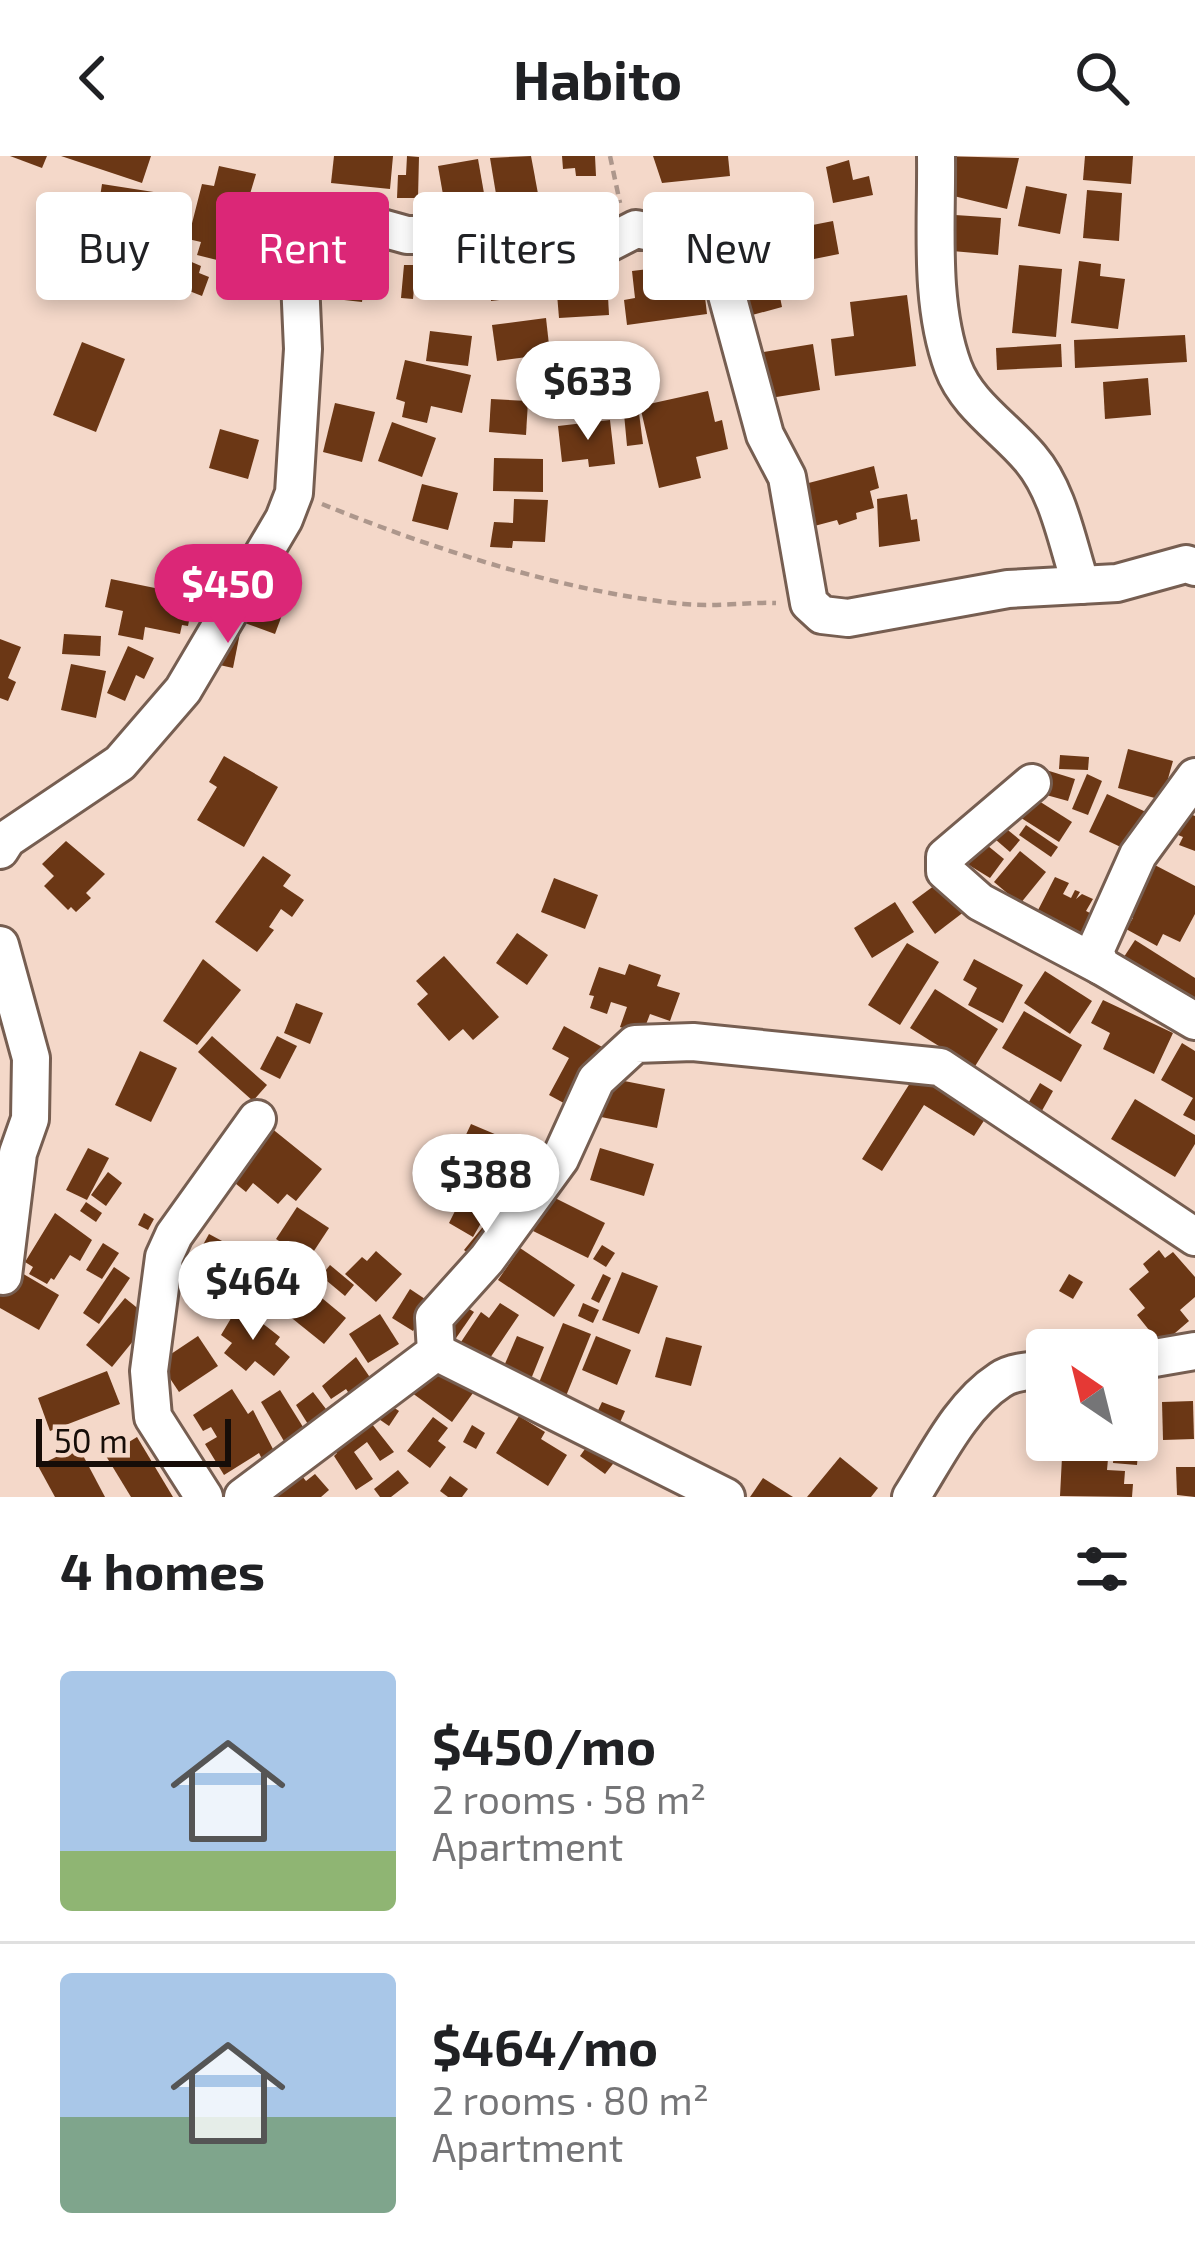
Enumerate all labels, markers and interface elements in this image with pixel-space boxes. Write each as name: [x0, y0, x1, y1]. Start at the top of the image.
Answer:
icon: back: [60, 45, 126, 111]
icon: search: [1069, 45, 1135, 111]
text: Habito: [513, 46, 682, 111]
chip: Buy: [36, 192, 192, 300]
chip: Rent: [216, 192, 389, 300]
chip: Filters: [413, 192, 619, 300]
chip: New: [643, 192, 814, 300]
pin: $633: [517, 341, 659, 443]
text: $633: [543, 356, 633, 403]
pin: $450: [157, 544, 299, 646]
text: $450: [181, 559, 275, 606]
pin: $388: [415, 1134, 557, 1236]
text: $388: [439, 1149, 533, 1196]
pin: $464: [182, 1241, 324, 1343]
text: $464: [205, 1256, 301, 1303]
north arrow: [1026, 1329, 1158, 1461]
map controls: [1026, 1329, 1158, 1461]
scale bar: [36, 1413, 231, 1466]
text: 50 m: [54, 1420, 128, 1460]
icon: filters: [1069, 1536, 1135, 1602]
text: 4 homes: [60, 1539, 265, 1600]
text: $450/mo: [432, 1714, 656, 1775]
icon: home: [156, 1719, 300, 1863]
text: 2 rooms · 58 m²: [432, 1775, 706, 1822]
text: Apartment: [432, 1822, 623, 1869]
text: $464/mo: [432, 2015, 658, 2076]
icon: home: [156, 2021, 300, 2165]
text: 2 rooms · 80 m²: [432, 2076, 709, 2123]
text: Apartment: [432, 2123, 623, 2170]

